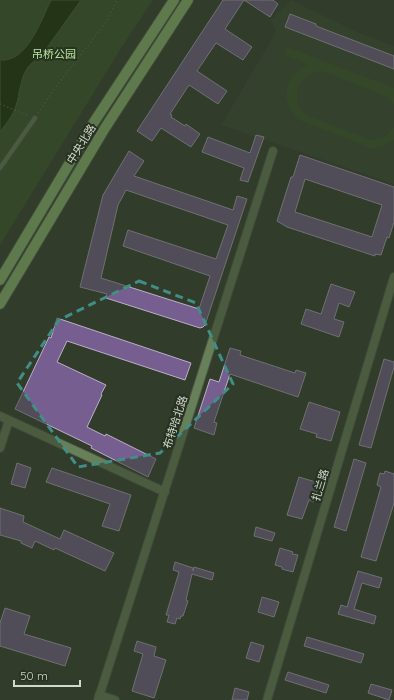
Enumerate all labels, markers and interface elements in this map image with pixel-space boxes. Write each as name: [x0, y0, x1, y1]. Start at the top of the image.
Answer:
park label: 吊桥公园: [32, 47, 76, 61]
street label: 中央北路: [63, 122, 99, 166]
street label: 布特哈北路: [160, 394, 190, 450]
street label: 扎兰路: [308, 467, 332, 503]
scale bar: [14, 662, 80, 688]
text: 50 m: [20, 668, 48, 683]

